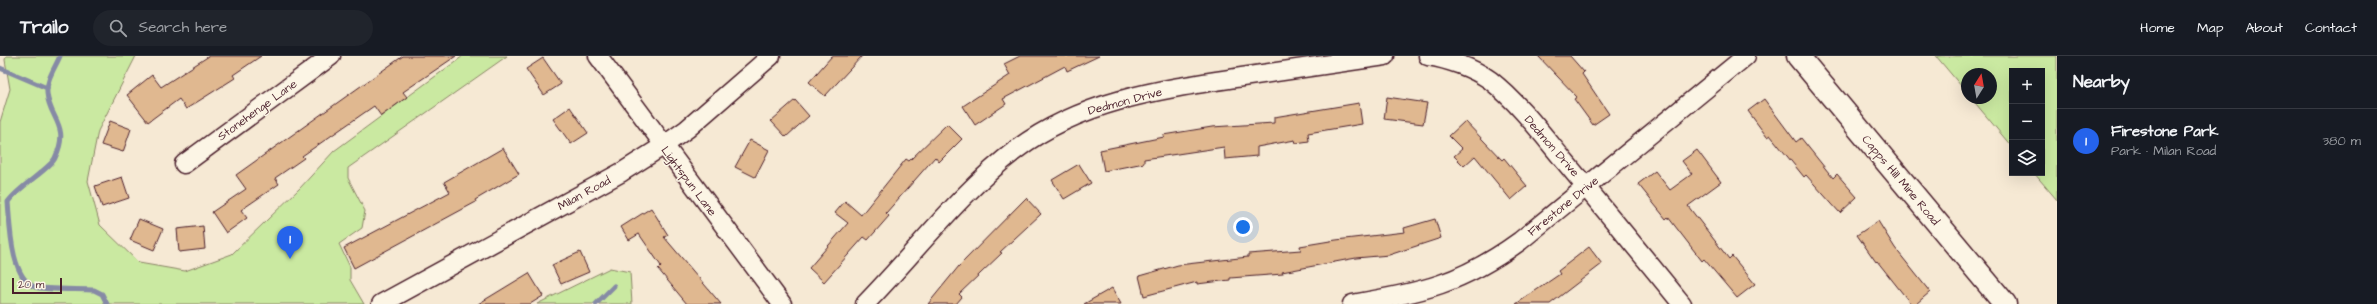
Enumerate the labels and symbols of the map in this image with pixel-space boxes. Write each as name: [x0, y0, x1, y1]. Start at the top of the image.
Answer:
north arrow: [1961, 68, 1997, 104]
street label: Stonehenge Lane: [214, 75, 302, 146]
street label: Dedmon Drive: [1086, 83, 1165, 120]
street label: Dedmon Drive: [1520, 112, 1583, 181]
street label: Capps Hill Mine Road: [1858, 132, 1943, 229]
street label: Lightspun Lane: [656, 143, 721, 221]
street label: Milan Road: [555, 172, 614, 215]
street label: Firestone Drive: [1524, 172, 1603, 240]
your location: [1233, 217, 1253, 237]
pin: 1: [277, 226, 303, 259]
scale bar: [12, 276, 62, 295]

